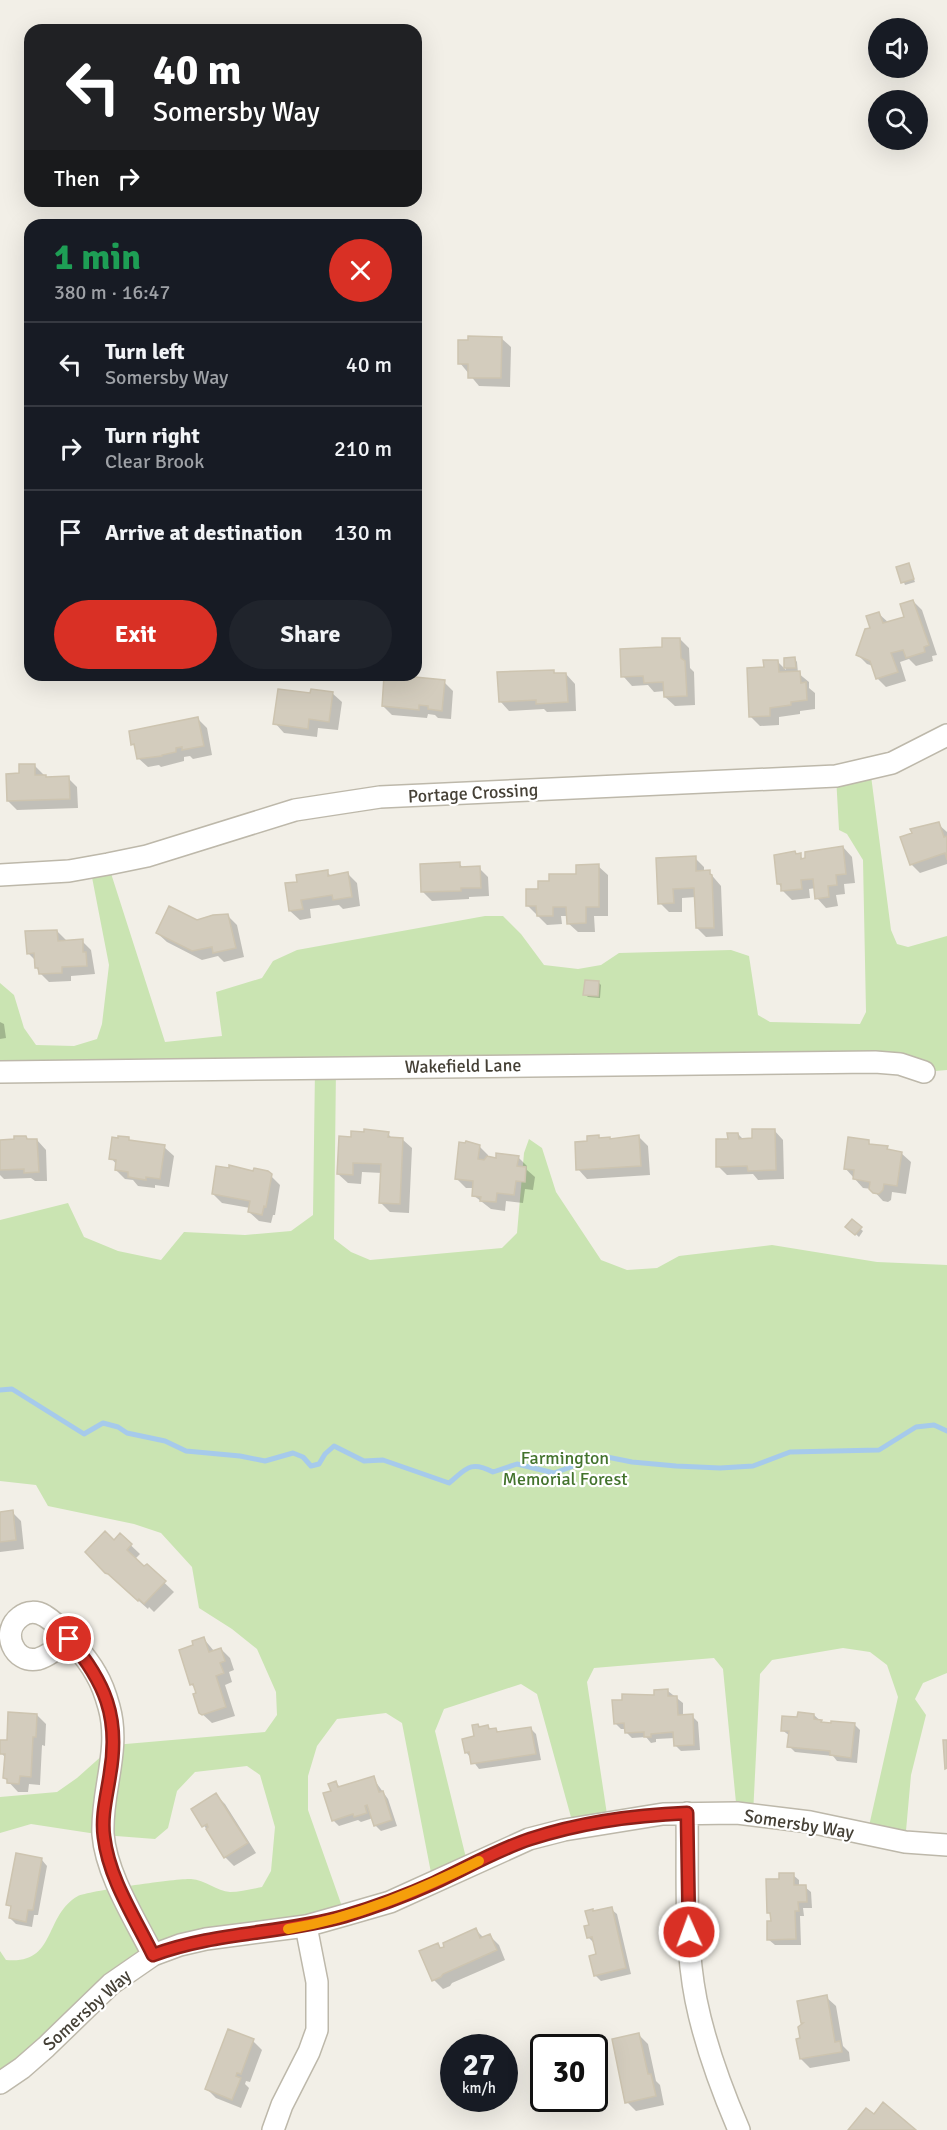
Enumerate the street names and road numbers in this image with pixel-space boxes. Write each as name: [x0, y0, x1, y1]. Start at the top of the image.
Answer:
street label: Portage Crossing: [407, 779, 539, 807]
street label: Wakefield Lane: [404, 1054, 522, 1078]
street label: Somersby Way: [742, 1804, 856, 1844]
street label: Somersby Way: [38, 1964, 136, 2055]

